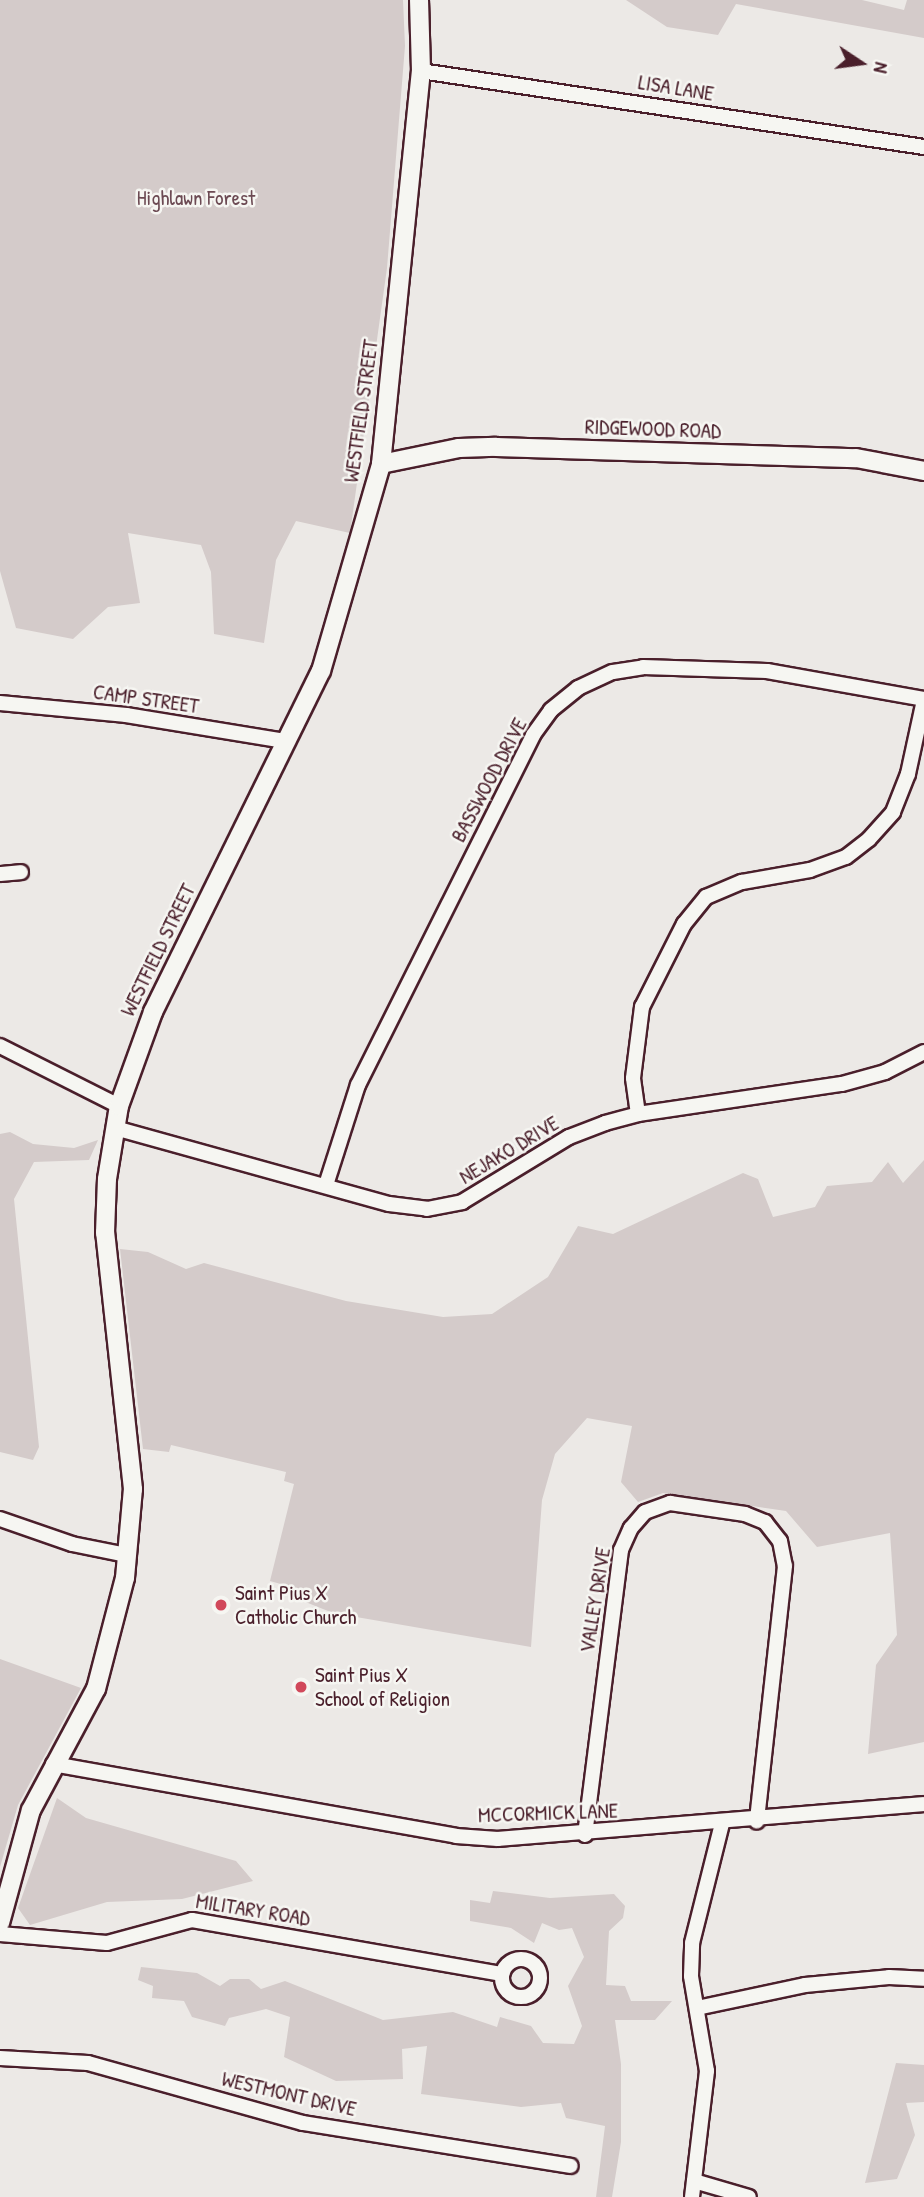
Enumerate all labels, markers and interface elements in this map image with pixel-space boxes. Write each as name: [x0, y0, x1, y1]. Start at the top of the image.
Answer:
north arrow: [826, 28, 896, 98]
text: N: [868, 60, 895, 76]
street label: LISA LANE: [637, 70, 715, 106]
park label: Highlawn Forest: [137, 185, 255, 211]
street label: WESTFIELD STREET: [339, 338, 383, 484]
street label: RIDGEWOOD ROAD: [584, 414, 722, 444]
street label: CAMP STREET: [91, 679, 201, 719]
street label: BASSWOOD DRIVE: [446, 714, 532, 846]
street label: WESTFIELD STREET: [115, 880, 201, 1020]
street label: NEJAKO DRIVE: [455, 1110, 563, 1190]
street label: VALLEY DRIVE: [574, 1545, 616, 1655]
place label: Saint Pius X Catholic Church: [235, 1580, 356, 1630]
marker: Saint Pius X Catholic Church: [213, 1597, 229, 1613]
place label: Saint Pius X School of Religion: [315, 1662, 450, 1712]
marker: Saint Pius X School of Religion: [293, 1679, 309, 1695]
street label: MCCORMICK LANE: [478, 1798, 618, 1828]
street label: MILITARY ROAD: [194, 1889, 312, 1931]
street label: WESTMONT DRIVE: [219, 2066, 359, 2122]

